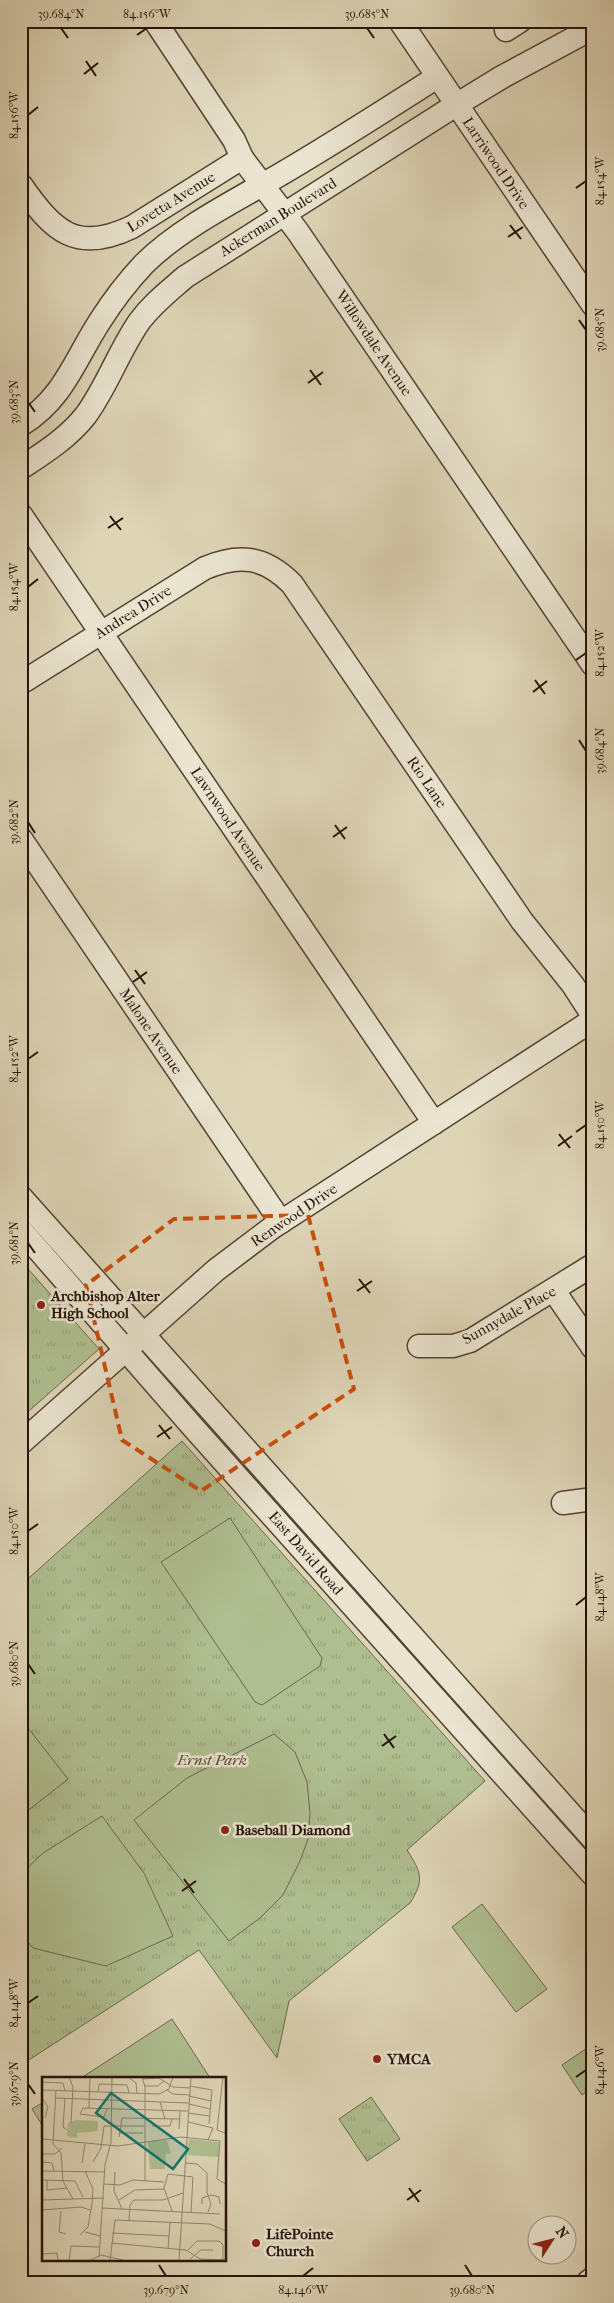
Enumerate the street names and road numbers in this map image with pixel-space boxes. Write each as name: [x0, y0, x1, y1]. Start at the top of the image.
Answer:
street label: Larriwood Drive: [459, 114, 534, 213]
street label: Lovetta Avenue: [124, 167, 219, 236]
street label: Ackerman Boulevard: [215, 173, 341, 261]
street label: Willowdale Avenue: [331, 286, 416, 400]
street label: Andrea Drive: [90, 581, 175, 643]
street label: Rio Lane: [403, 753, 451, 812]
street label: Lawnwood Avenue: [187, 764, 270, 875]
street label: Malone Avenue: [116, 985, 187, 1078]
street label: Renwood Drive: [247, 1179, 341, 1251]
street label: Sunnydale Place: [459, 1282, 560, 1348]
street label: East David Road: [265, 1507, 348, 1599]

